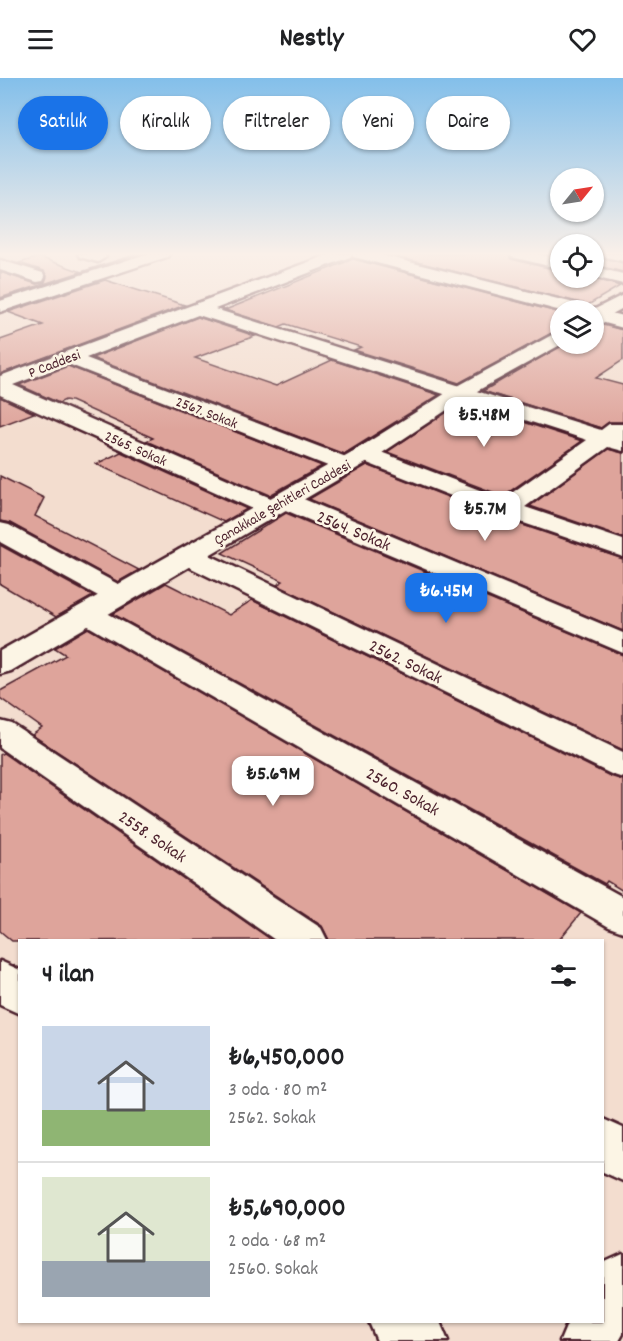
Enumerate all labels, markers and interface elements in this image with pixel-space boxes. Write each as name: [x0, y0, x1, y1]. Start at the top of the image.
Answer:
text: Nestly: [280, 20, 343, 59]
icon: menu: [24, 23, 57, 56]
icon: heart: [566, 23, 599, 56]
chip: Satılık: [18, 96, 108, 150]
chip: Kiralık: [120, 96, 211, 150]
chip: Filtreler: [223, 96, 330, 150]
chip: Yeni: [342, 96, 414, 150]
chip: Daire: [426, 96, 510, 150]
north arrow: [550, 168, 604, 222]
map controls: [550, 168, 604, 354]
button: locate: [550, 234, 604, 288]
button: layers: [550, 300, 604, 354]
street label: P Caddesi: [25, 345, 84, 385]
street label: 2567. Sokak: [172, 392, 241, 436]
pin: ₺5.48M: [435, 397, 533, 448]
text: ₺5.48M: [458, 402, 510, 430]
street label: 2565. Sokak: [100, 426, 170, 473]
street label: Çanakkale Şehitleri Caddesi: [210, 455, 356, 552]
pin: ₺5.7M: [443, 491, 527, 542]
text: ₺5.7M: [463, 496, 507, 524]
street label: 2564. Sokak: [312, 505, 394, 559]
pin: ₺6.45M: [397, 573, 495, 624]
text: ₺6.45M: [419, 578, 473, 606]
street label: 2562. Sokak: [364, 635, 446, 692]
pin: ₺5.69M: [224, 756, 322, 807]
text: ₺5.69M: [246, 761, 300, 789]
street label: 2560. Sokak: [360, 763, 443, 824]
street label: 2558. Sokak: [112, 806, 191, 870]
text: 4 ilan: [42, 957, 94, 994]
icon: filters: [547, 959, 580, 992]
text: ₺6,450,000: [228, 1040, 345, 1077]
icon: home: [90, 1050, 162, 1122]
text: 3 oda · 80 m²: [228, 1077, 327, 1105]
text: 2562. Sokak: [228, 1105, 316, 1133]
text: ₺5,690,000: [228, 1191, 346, 1228]
icon: home: [90, 1201, 162, 1273]
text: 2 oda · 68 m²: [228, 1228, 326, 1256]
text: 2560. Sokak: [228, 1256, 318, 1284]

